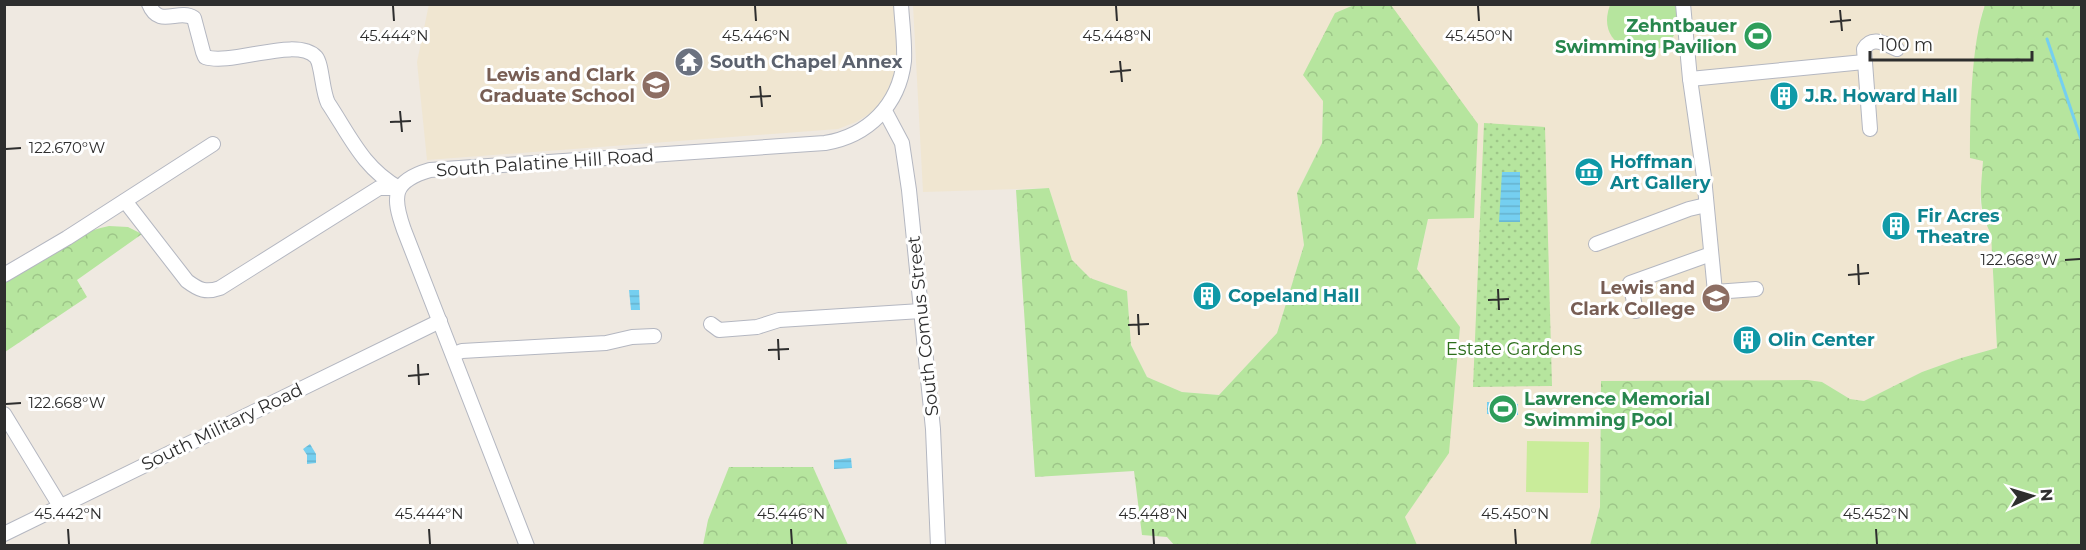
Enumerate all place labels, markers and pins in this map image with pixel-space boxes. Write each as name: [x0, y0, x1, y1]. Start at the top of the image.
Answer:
place label: Zehntbauer Swimming Pavilion: [1555, 15, 1737, 58]
sports icon: Zehntbauer Swimming Pavilion: [1742, 20, 1774, 52]
temple icon: South Chapel Annex: [673, 46, 705, 78]
place label: South Chapel Annex: [710, 51, 903, 73]
place label: Lewis and Clark Graduate School: [479, 64, 635, 107]
school or university icon: Lewis and Clark Graduate School: [640, 69, 672, 101]
building icon: J.R. Howard Hall: [1768, 80, 1800, 112]
place label: J.R. Howard Hall: [1804, 85, 1958, 107]
place label: Hoffman Art Gallery: [1609, 151, 1711, 194]
museum icon: Hoffman Art Gallery: [1573, 156, 1605, 188]
place label: Fir Acres Theatre: [1917, 205, 2000, 248]
building icon: Fir Acres Theatre: [1880, 210, 1912, 242]
place label: Lewis and Clark College: [1570, 277, 1695, 320]
building icon: Copeland Hall: [1191, 280, 1223, 312]
school or university icon: Lewis and Clark College: [1700, 282, 1732, 314]
place label: Copeland Hall: [1228, 285, 1359, 307]
building icon: Olin Center: [1731, 324, 1763, 356]
place label: Olin Center: [1768, 329, 1875, 351]
place label: Lawrence Memorial Swimming Pool: [1524, 388, 1710, 431]
sports icon: Lawrence Memorial Swimming Pool: [1487, 393, 1519, 425]

